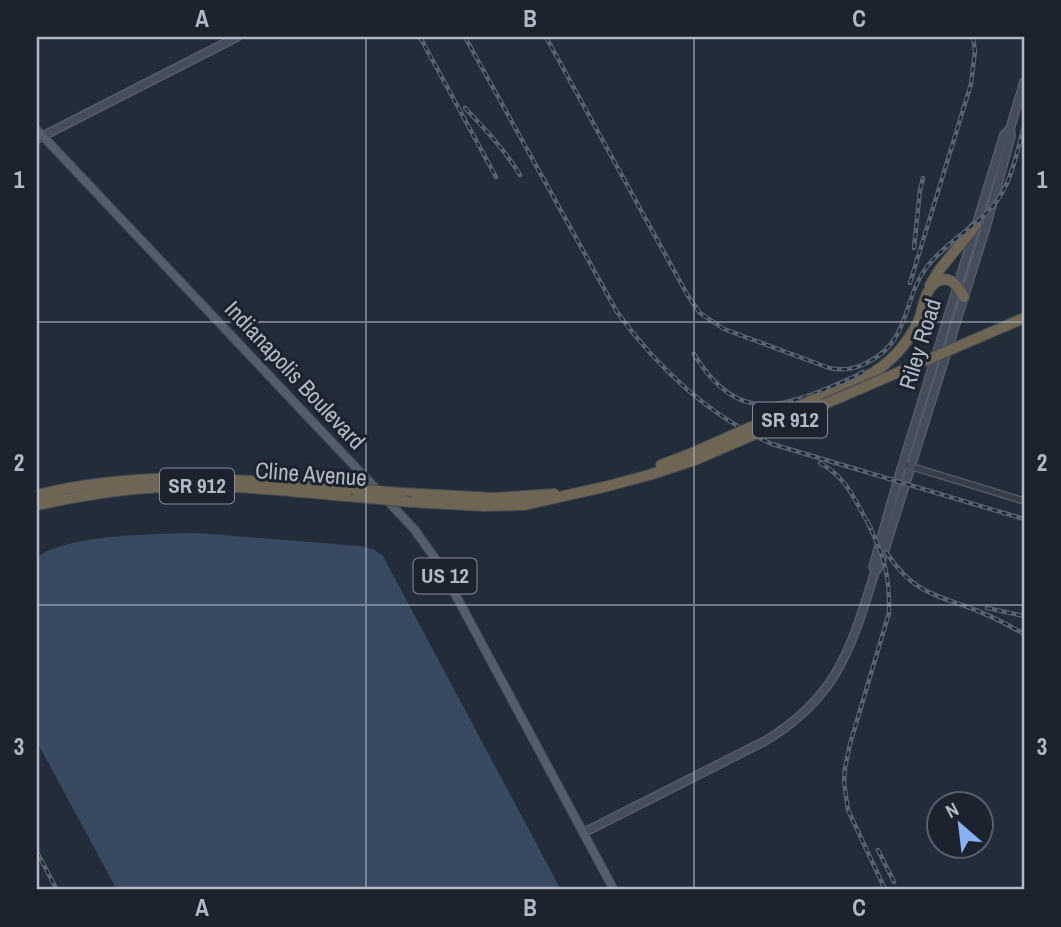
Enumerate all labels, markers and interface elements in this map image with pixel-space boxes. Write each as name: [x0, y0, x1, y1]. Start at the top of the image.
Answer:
text: A: [195, 3, 209, 34]
text: B: [523, 3, 537, 34]
text: C: [852, 3, 866, 34]
text: 1: [14, 164, 25, 195]
text: 1: [1037, 164, 1048, 195]
street label: Indianapolis Boulevard: [218, 294, 372, 456]
street label: Riley Road: [891, 295, 948, 393]
road number: SR 912: [753, 402, 827, 438]
text: 2: [14, 447, 24, 478]
text: 2: [1037, 447, 1047, 478]
street label: Cline Avenue: [254, 454, 368, 493]
road number: SR 912: [160, 468, 234, 504]
road number: US 12: [414, 558, 476, 594]
text: 3: [14, 731, 24, 762]
text: 3: [1037, 731, 1047, 762]
north arrow: [925, 790, 995, 860]
text: N: [941, 796, 963, 824]
text: A: [195, 892, 209, 923]
text: B: [523, 892, 537, 923]
text: C: [852, 892, 866, 923]

